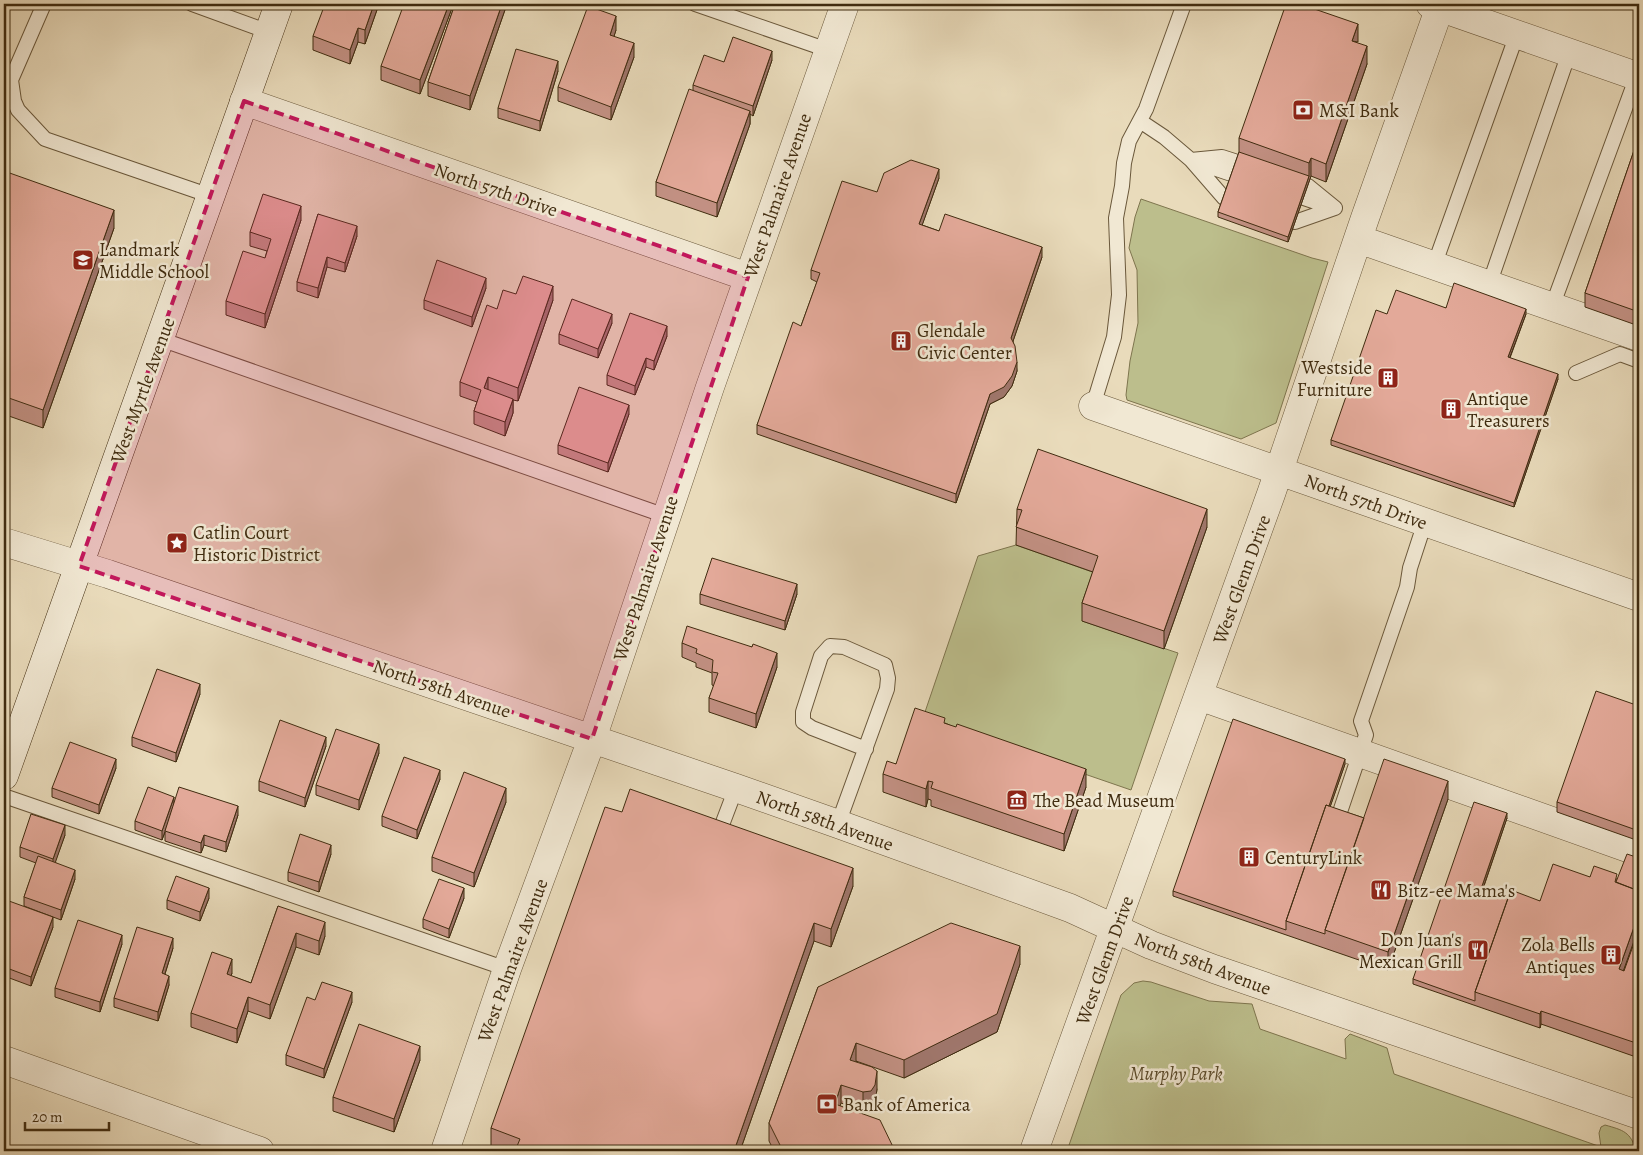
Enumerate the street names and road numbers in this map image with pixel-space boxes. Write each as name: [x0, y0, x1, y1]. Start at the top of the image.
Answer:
street label: West Palmaire Avenue: [737, 110, 818, 282]
street label: North 57th Drive: [430, 157, 561, 223]
street label: West Myrtle Avenue: [104, 314, 181, 468]
street label: North 57th Drive: [1301, 468, 1431, 536]
street label: West Palmaire Avenue: [607, 492, 685, 665]
street label: West Glenn Drive: [1206, 511, 1277, 648]
street label: North 58th Avenue: [369, 653, 514, 725]
street label: North 58th Avenue: [752, 784, 897, 858]
street label: West Palmaire Avenue: [471, 875, 555, 1047]
street label: West Glenn Drive: [1069, 892, 1140, 1029]
street label: North 58th Avenue: [1131, 926, 1275, 1002]

